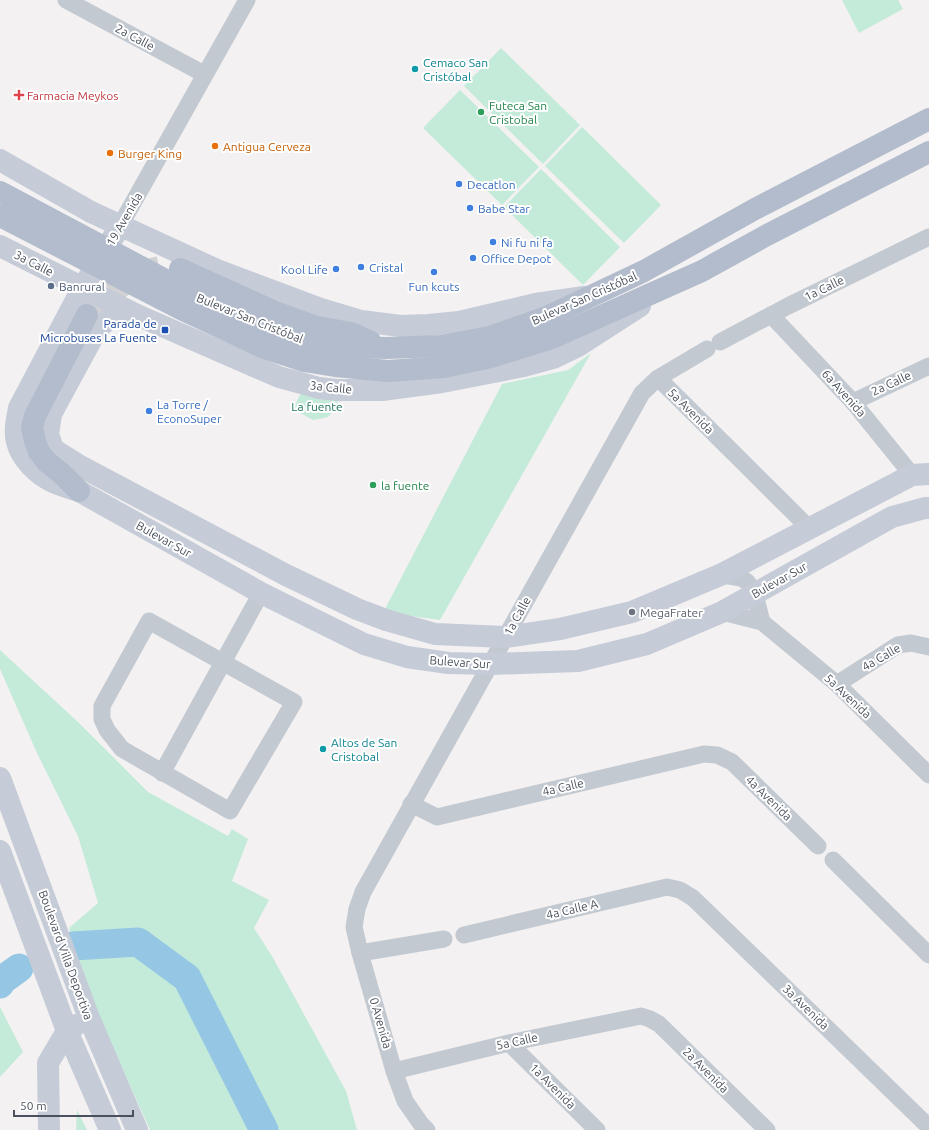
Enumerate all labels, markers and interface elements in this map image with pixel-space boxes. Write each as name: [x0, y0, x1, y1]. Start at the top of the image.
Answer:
street label: 2a Calle: [113, 21, 157, 53]
place label: Cemaco San Cristóbal: [423, 56, 488, 83]
marker: Cemaco San Cristóbal: [410, 64, 420, 74]
place label: Farmacia Meykos: [27, 89, 118, 102]
marker: Farmacia Meykos: [14, 90, 24, 100]
place label: Futeca San Cristobal: [489, 99, 547, 126]
marker: Futeca San Cristobal: [476, 107, 486, 117]
place label: Antigua Cerveza: [223, 140, 311, 153]
marker: Antigua Cerveza: [210, 141, 220, 151]
place label: Burger King: [118, 147, 182, 160]
marker: Burger King: [105, 148, 115, 158]
place label: Decatlon: [467, 178, 516, 191]
marker: Decatlon: [454, 179, 464, 189]
street label: 19 Avenida: [104, 190, 144, 248]
place label: Babe Star: [478, 202, 530, 215]
marker: Babe Star: [465, 203, 475, 213]
place label: Ni fu ni fa: [501, 236, 553, 249]
marker: Ni fu ni fa: [488, 237, 498, 247]
street label: 3a Calle: [12, 248, 56, 278]
place label: Office Depot: [481, 252, 551, 265]
marker: Office Depot: [468, 253, 478, 263]
place label: Cristal: [369, 261, 403, 274]
marker: Cristal: [356, 262, 366, 272]
place label: Kool Life: [281, 263, 328, 276]
marker: Kool Life: [331, 264, 341, 274]
marker: Fun kcuts: [429, 267, 439, 277]
street label: Bulevar San Cristóbal: [529, 269, 639, 327]
street label: 1a Calle: [802, 273, 846, 303]
place label: Banrural: [59, 280, 105, 293]
place label: Fun kcuts: [409, 280, 459, 293]
marker: Banrural: [46, 281, 56, 291]
street label: Bulevar San Cristóbal: [195, 291, 305, 345]
place label: Parada de Microbuses La Fuente: [40, 317, 157, 344]
marker: Parada de Microbuses La Fuente: [160, 325, 170, 335]
street label: 6a Avenida: [820, 367, 868, 419]
street label: 2a Calle: [869, 368, 913, 398]
street label: 3a Calle: [309, 378, 353, 396]
street label: 5a Avenida: [666, 386, 716, 436]
place label: La Torre / EconoSuper: [157, 398, 222, 425]
park label: La fuente: [291, 400, 343, 413]
marker: La Torre / EconoSuper: [144, 406, 154, 416]
place label: la fuente: [381, 479, 429, 492]
marker: la fuente: [368, 480, 378, 490]
street label: Bulevar Sur: [134, 518, 194, 560]
street label: Bulevar Sur: [749, 559, 809, 601]
street label: 1a Calle: [501, 594, 533, 638]
place label: MegaFrater: [640, 606, 703, 619]
marker: MegaFrater: [627, 607, 637, 617]
street label: 4a Calle: [860, 641, 902, 673]
street label: Bulevar Sur: [429, 653, 491, 671]
street label: 5a Avenida: [822, 671, 874, 721]
place label: Altos de San Cristobal: [331, 736, 397, 763]
marker: Altos de San Cristobal: [318, 744, 328, 754]
street label: 4a Avenida: [743, 773, 795, 823]
street label: 4a Calle: [541, 776, 585, 798]
street label: Boulevard Villa Deportiva: [36, 888, 96, 1022]
street label: 4a Calle A: [545, 897, 599, 921]
street label: 3a Avenida: [780, 982, 832, 1032]
street label: 0 Avenida: [368, 996, 394, 1050]
street label: 5a Calle: [495, 1030, 539, 1052]
street label: 2a Avenida: [681, 1045, 731, 1095]
street label: 1a Avenida: [528, 1061, 578, 1111]
scale bar: [14, 1092, 133, 1118]
text: 50 m: [20, 1099, 47, 1112]

